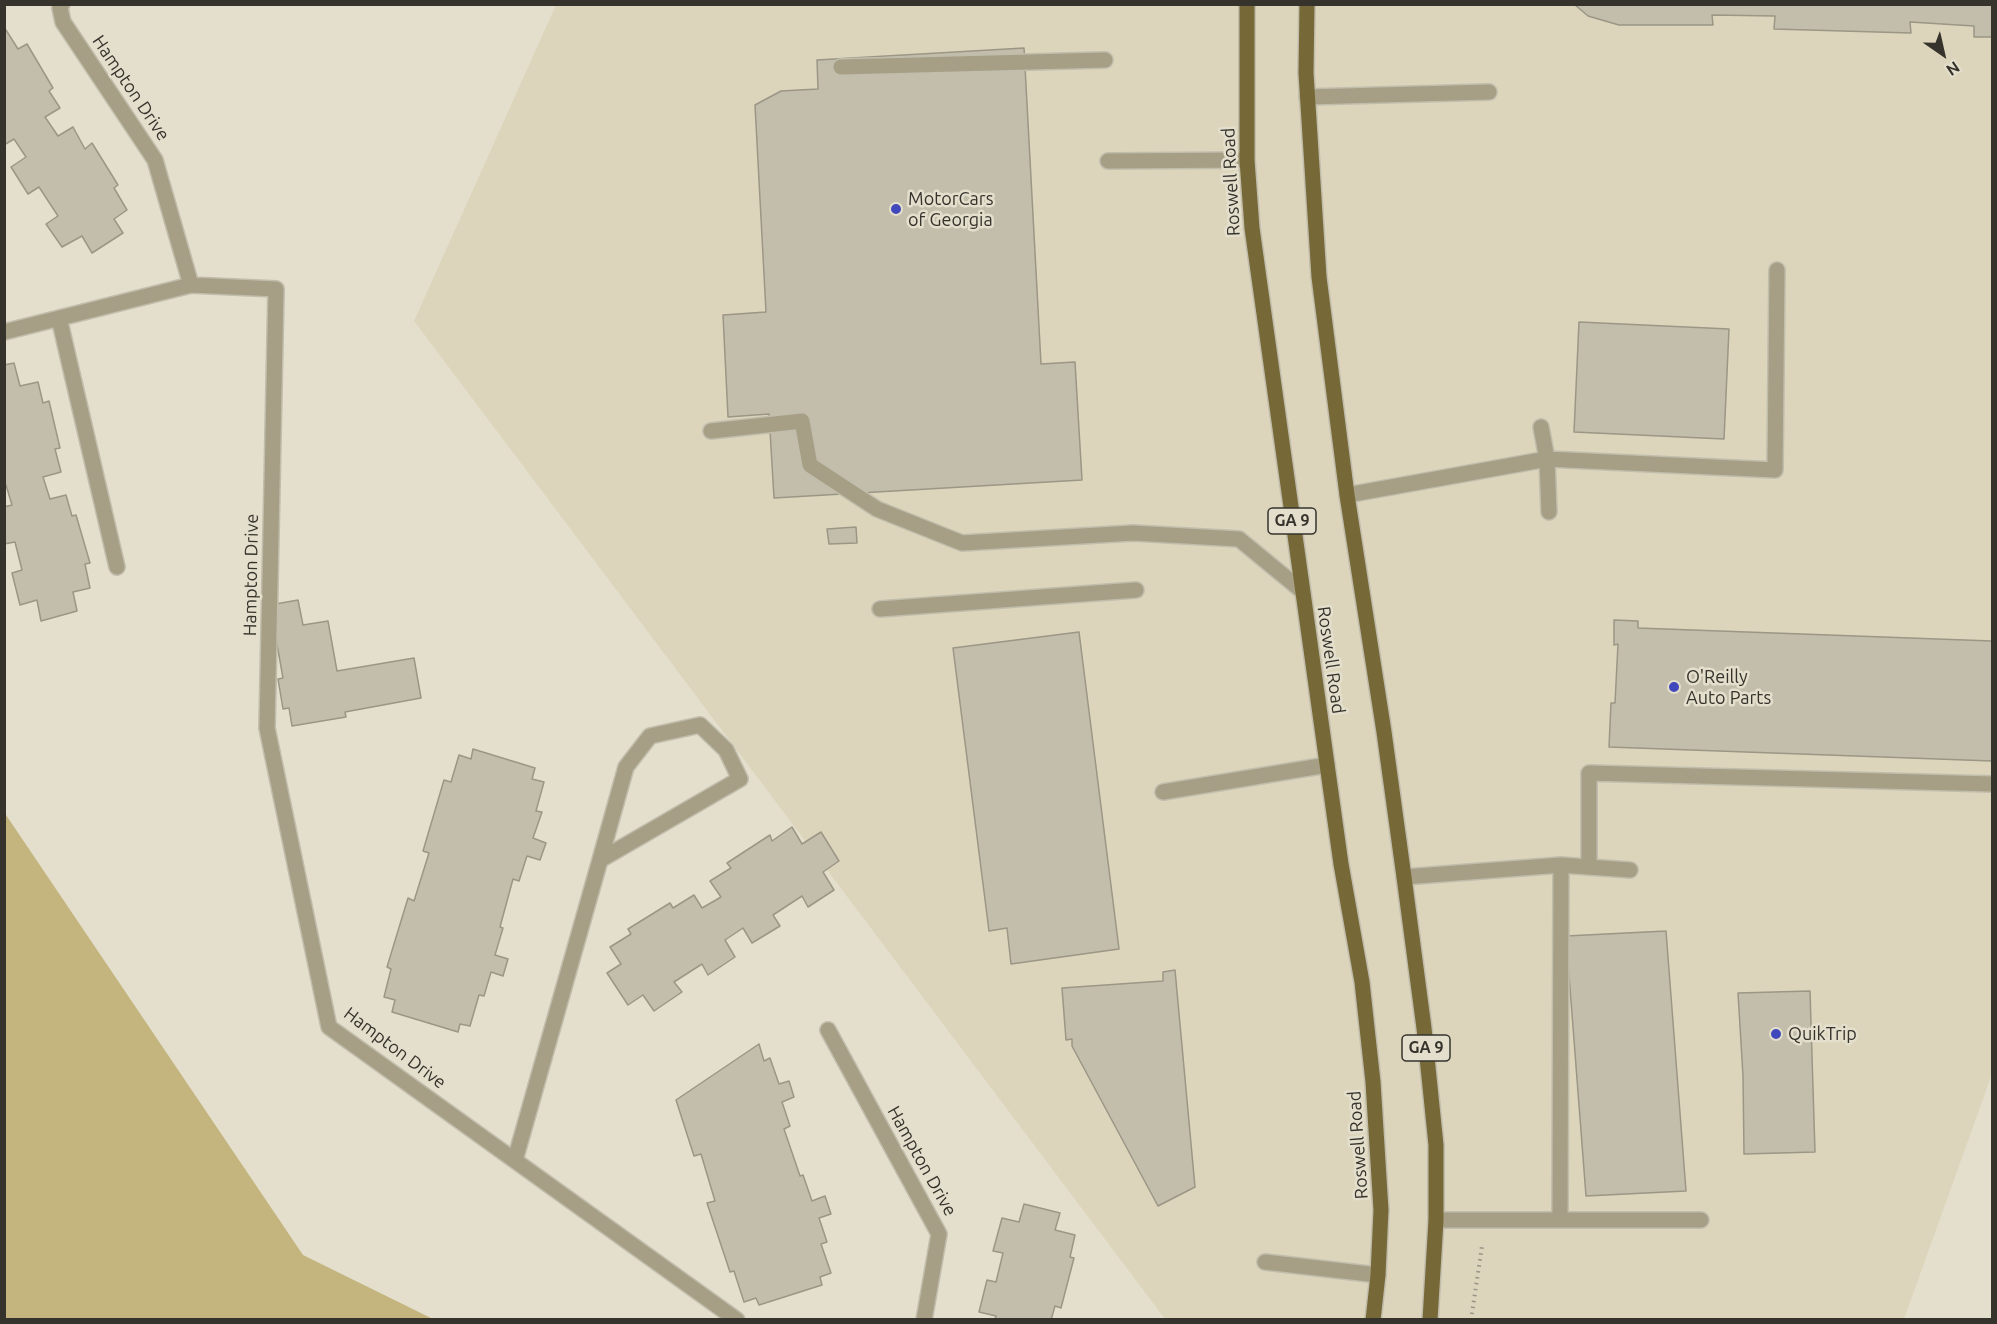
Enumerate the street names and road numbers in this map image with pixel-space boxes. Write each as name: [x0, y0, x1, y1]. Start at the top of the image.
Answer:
street label: Hampton Drive: [88, 31, 174, 145]
street label: Roswell Road: [1217, 127, 1245, 237]
road number: GA 9: [1268, 508, 1316, 534]
street label: Hampton Drive: [239, 514, 263, 636]
street label: Roswell Road: [1313, 605, 1349, 715]
street label: Hampton Drive: [340, 1003, 450, 1093]
road number: GA 9: [1402, 1035, 1450, 1061]
street label: Roswell Road: [1343, 1090, 1373, 1200]
street label: Hampton Drive: [883, 1102, 961, 1220]

